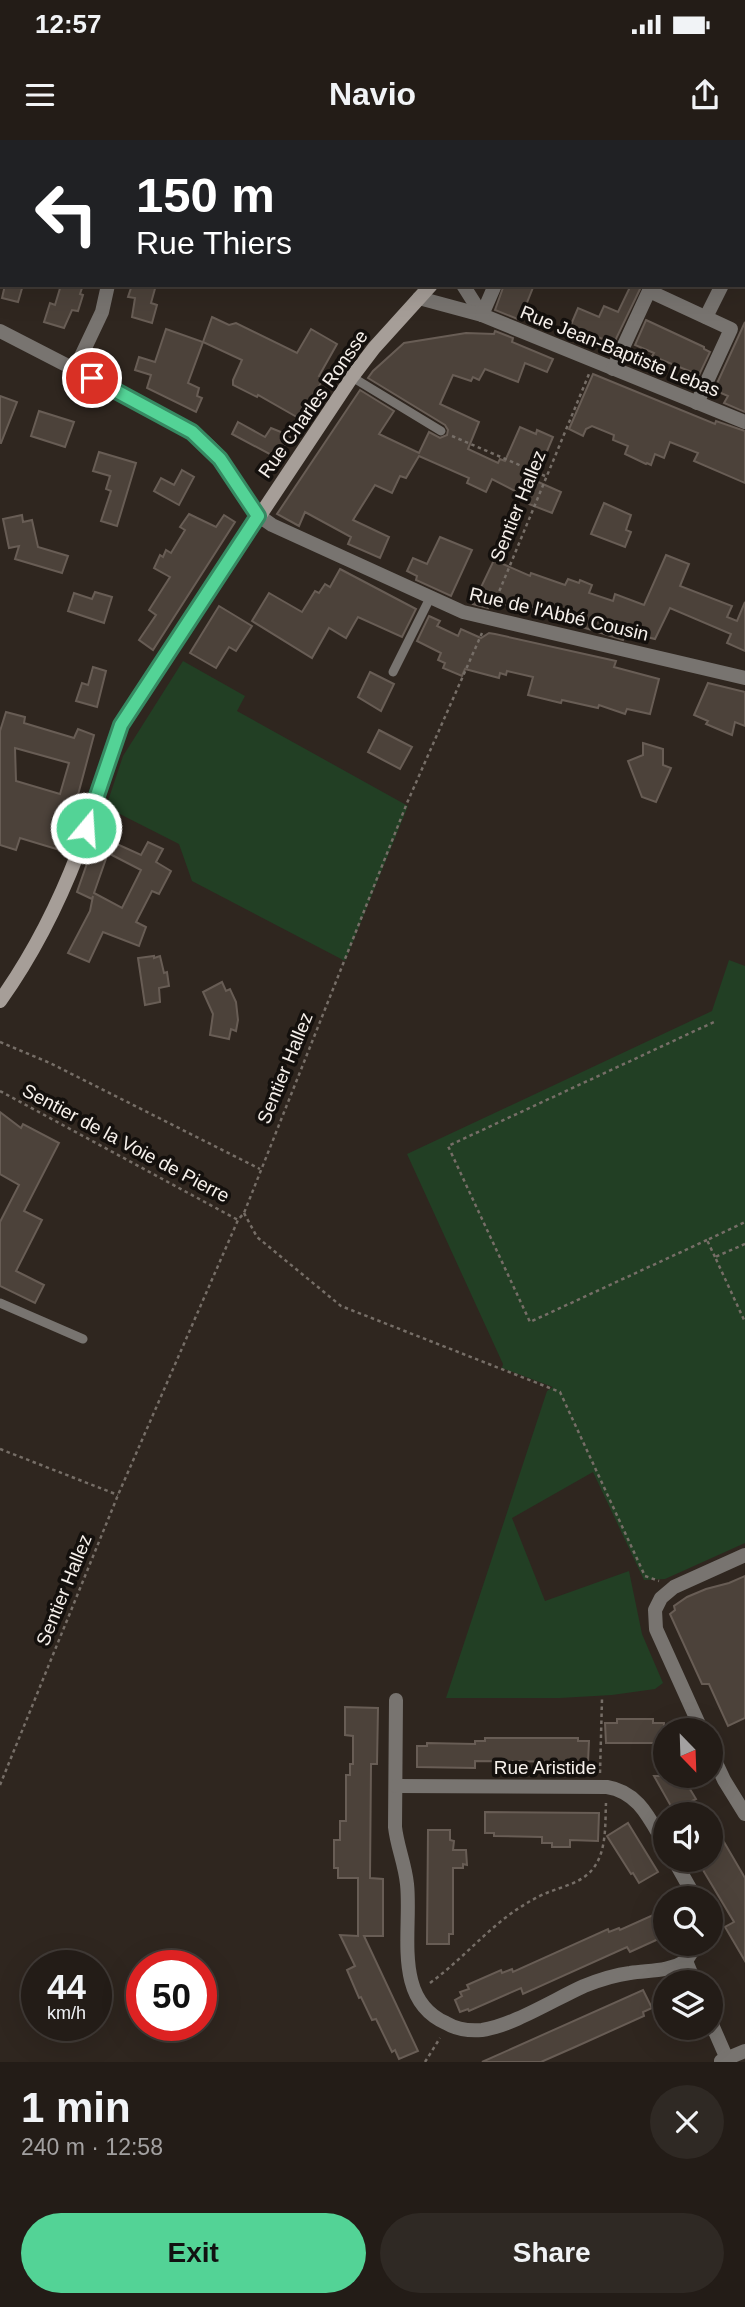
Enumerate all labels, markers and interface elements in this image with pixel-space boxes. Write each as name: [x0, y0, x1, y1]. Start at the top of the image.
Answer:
text: 12:57: [35, 9, 102, 39]
icon: menu: [21, 76, 59, 114]
text: Navio: [329, 76, 416, 112]
icon: share: [686, 76, 724, 114]
icon: left: [21, 168, 112, 259]
text: 150 m: [136, 168, 275, 222]
text: Rue Thiers: [136, 225, 292, 261]
street label: Rue Jean-Baptiste Lebas: [517, 301, 723, 401]
street label: Rue Charles Ronsse: [254, 326, 372, 482]
pin: [62, 348, 122, 408]
icon: arrive: [73, 359, 111, 397]
street label: Sentier Hallez: [486, 447, 550, 565]
street label: Rue de l'Abbé Cousin: [467, 583, 651, 645]
position arrow: [49, 791, 123, 865]
street label: Sentier Hallez: [253, 1009, 317, 1127]
street label: Sentier de la Voie de Pierre: [19, 1079, 233, 1207]
street label: Sentier Hallez: [32, 1531, 96, 1649]
north arrow: [653, 1718, 723, 1788]
map controls: [653, 1718, 723, 2040]
street label: Rue Aristide: [494, 1757, 596, 1778]
button: sound: [653, 1802, 723, 1872]
button: search: [653, 1886, 723, 1956]
speed limit sign: 50: [126, 1950, 217, 2041]
text: 44: [47, 1967, 86, 2006]
button: layers: [653, 1970, 723, 2040]
text: km/h: [47, 2003, 86, 2023]
text: 1 min: [21, 2084, 131, 2131]
button: close: [650, 2085, 724, 2159]
text: 240 m · 12:58: [21, 2134, 163, 2160]
button: Exit: [21, 2213, 366, 2293]
button: Share: [380, 2213, 724, 2293]

